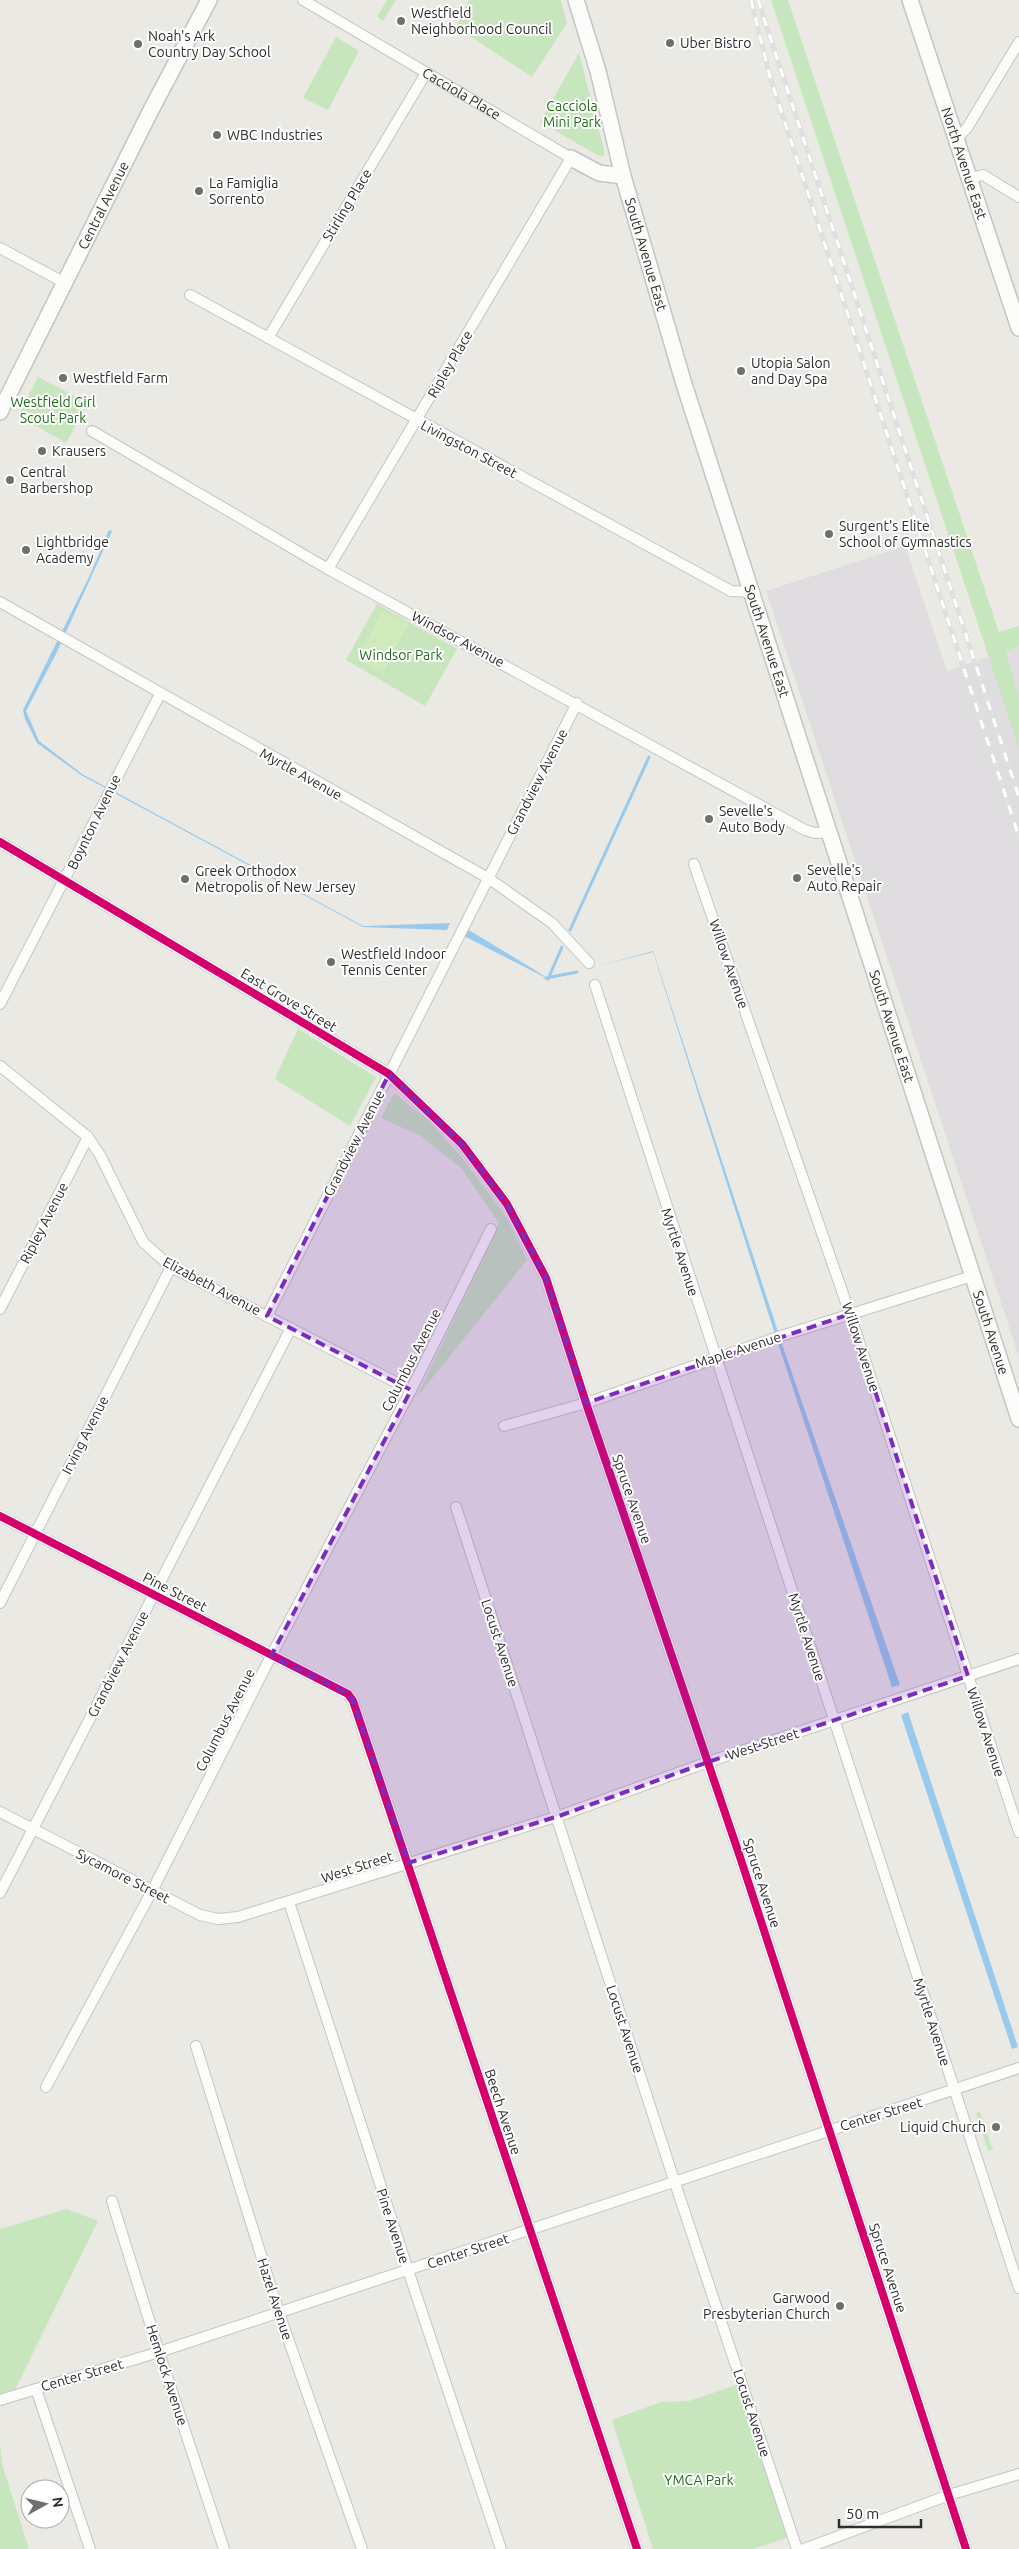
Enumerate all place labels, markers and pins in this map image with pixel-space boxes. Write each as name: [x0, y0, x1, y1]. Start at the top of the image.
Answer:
place label: Westfield Neighborhood Council: [411, 5, 552, 37]
marker: Westfield Neighborhood Council: [395, 15, 407, 27]
place label: Noah's Ark Country Day School: [148, 28, 271, 60]
place label: Uber Bistro: [680, 35, 751, 51]
marker: Uber Bistro: [664, 37, 676, 49]
marker: Noah's Ark Country Day School: [132, 38, 144, 50]
place label: WBC Industries: [227, 127, 322, 143]
marker: WBC Industries: [211, 129, 223, 141]
place label: La Famiglia Sorrento: [209, 175, 278, 207]
marker: La Famiglia Sorrento: [193, 185, 205, 197]
place label: Utopia Salon and Day Spa: [751, 355, 831, 387]
marker: Utopia Salon and Day Spa: [735, 365, 747, 377]
place label: Westfield Farm: [73, 370, 168, 386]
marker: Westfield Farm: [57, 372, 69, 384]
place label: Krausers: [52, 443, 106, 459]
marker: Krausers: [36, 445, 48, 457]
place label: Central Barbershop: [20, 464, 93, 496]
marker: Central Barbershop: [4, 474, 16, 486]
place label: Surgent's Elite School of Gymnastics: [839, 518, 972, 550]
marker: Surgent's Elite School of Gymnastics: [823, 528, 835, 540]
place label: Lightbridge Academy: [36, 534, 109, 566]
marker: Lightbridge Academy: [20, 544, 32, 556]
place label: Sevelle's Auto Body: [719, 803, 785, 835]
marker: Sevelle's Auto Body: [703, 813, 715, 825]
place label: Sevelle's Auto Repair: [807, 862, 882, 894]
place label: Greek Orthodox Metropolis of New Jersey: [195, 863, 356, 895]
marker: Sevelle's Auto Repair: [791, 872, 803, 884]
marker: Greek Orthodox Metropolis of New Jersey: [179, 873, 191, 885]
place label: Westfield Indoor Tennis Center: [341, 946, 447, 978]
marker: Westfield Indoor Tennis Center: [325, 956, 337, 968]
place label: Liquid Church: [900, 2119, 986, 2135]
marker: Liquid Church: [990, 2121, 1002, 2133]
place label: Garwood Presbyterian Church: [703, 2290, 830, 2322]
marker: Garwood Presbyterian Church: [834, 2300, 846, 2312]

